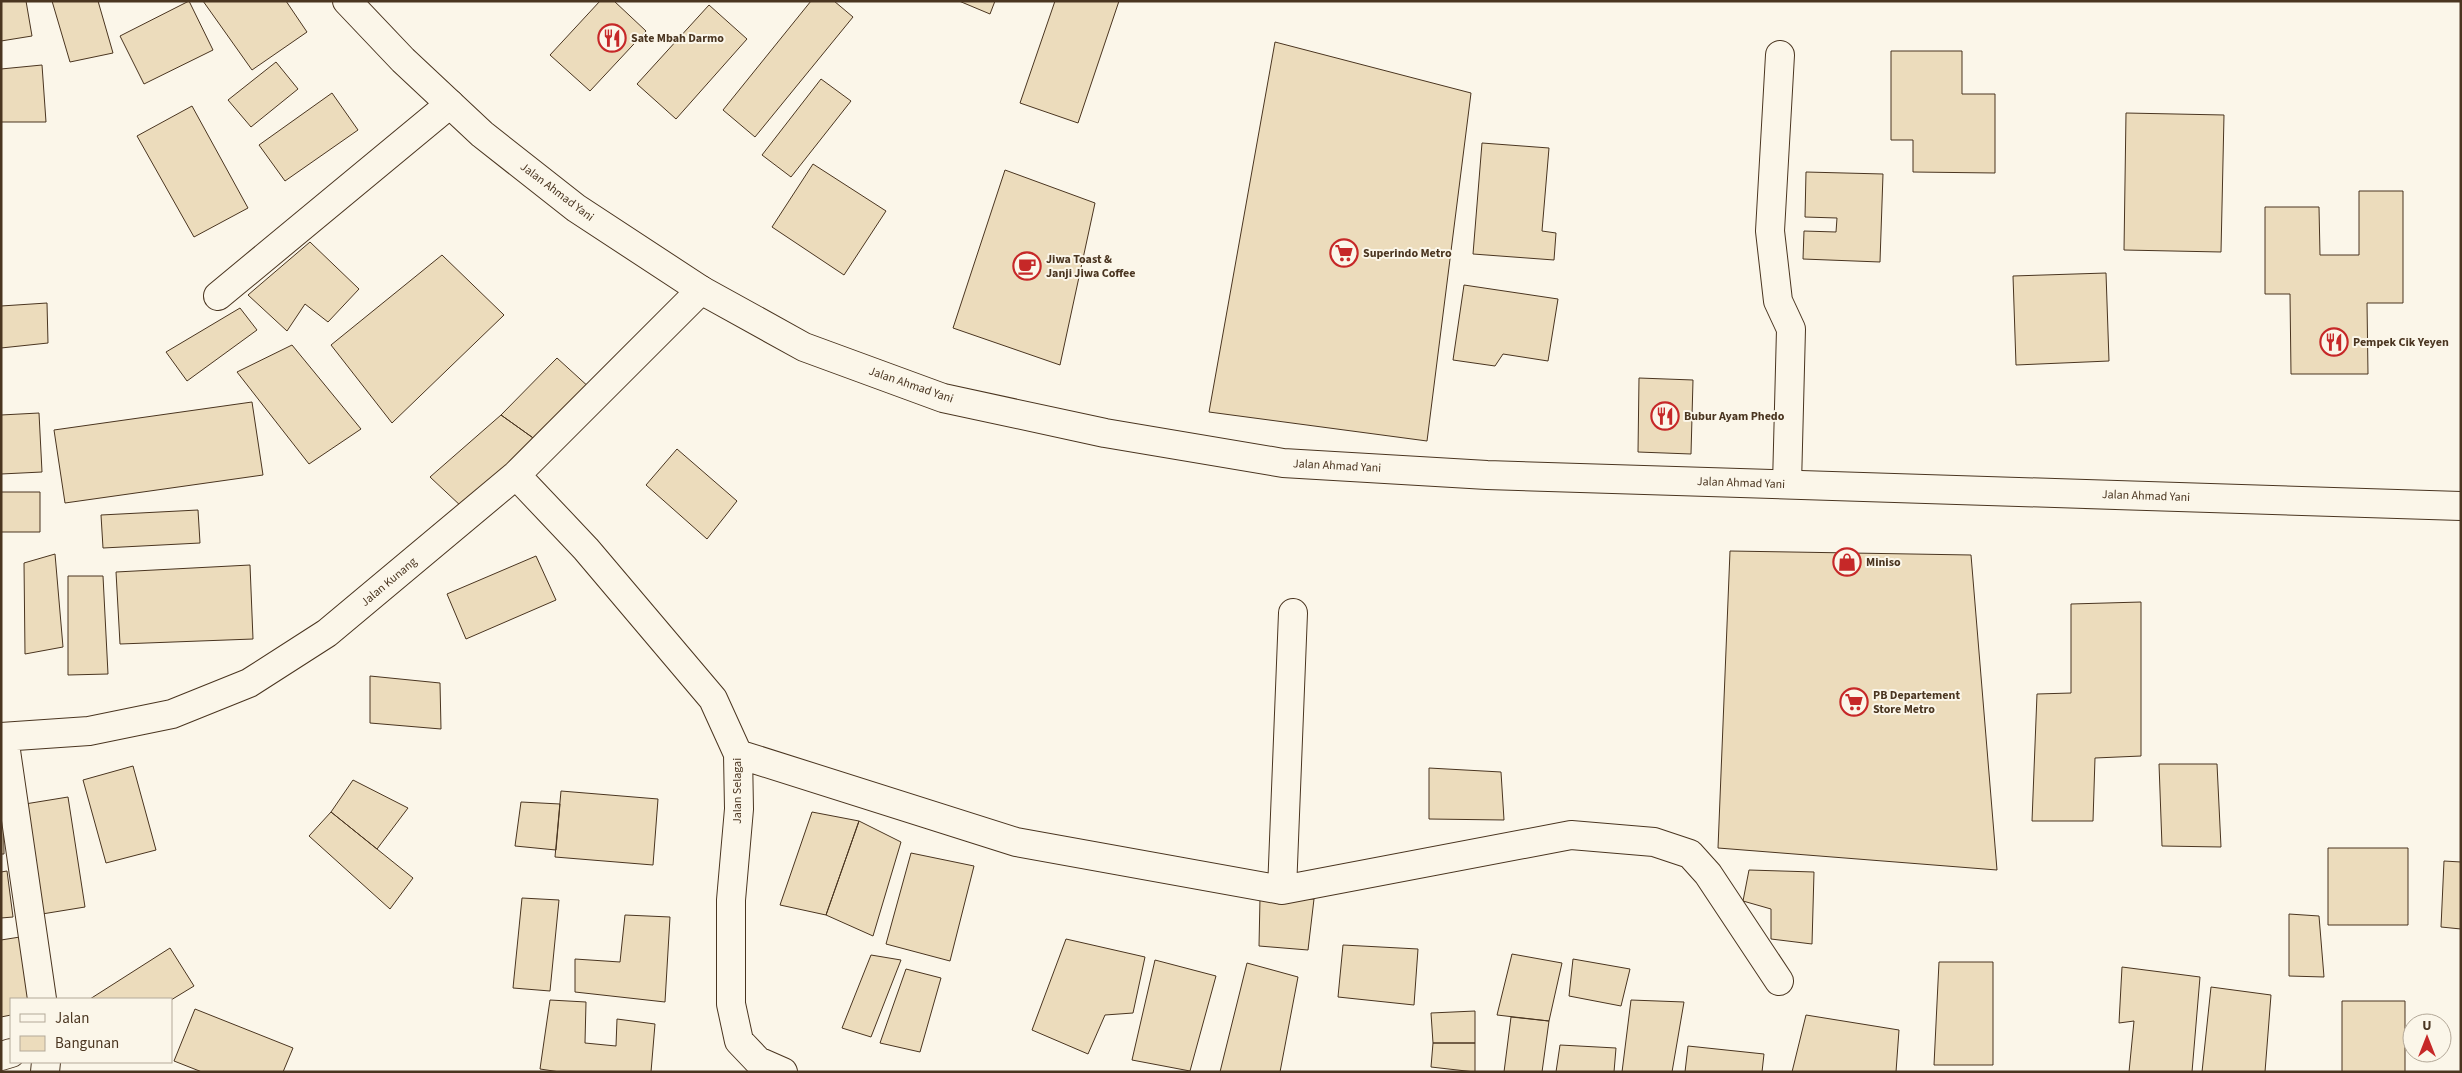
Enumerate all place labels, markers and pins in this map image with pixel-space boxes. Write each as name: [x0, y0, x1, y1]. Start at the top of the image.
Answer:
restaurant icon: Sate Mbah Darmo: [597, 23, 627, 53]
place label: Sate Mbah Darmo: [631, 30, 724, 47]
supermarket icon: Superindo Metro: [1329, 238, 1359, 268]
place label: Superindo Metro: [1363, 245, 1452, 262]
cafe icon: Jiwa Toast & Janji Jiwa Coffee: [1012, 251, 1042, 281]
place label: Jiwa Toast & Janji Jiwa Coffee: [1046, 251, 1135, 282]
restaurant icon: Pempek Cik Yeyen: [2319, 327, 2349, 357]
place label: Pempek Cik Yeyen: [2353, 334, 2449, 351]
restaurant icon: Bubur Ayam Phedo: [1650, 401, 1680, 431]
place label: Bubur Ayam Phedo: [1684, 408, 1785, 425]
shop icon: Miniso: [1832, 547, 1862, 577]
place label: Miniso: [1866, 554, 1901, 571]
supermarket icon: PB Departement Store Metro: [1839, 687, 1869, 717]
place label: PB Departement Store Metro: [1873, 687, 1960, 718]

